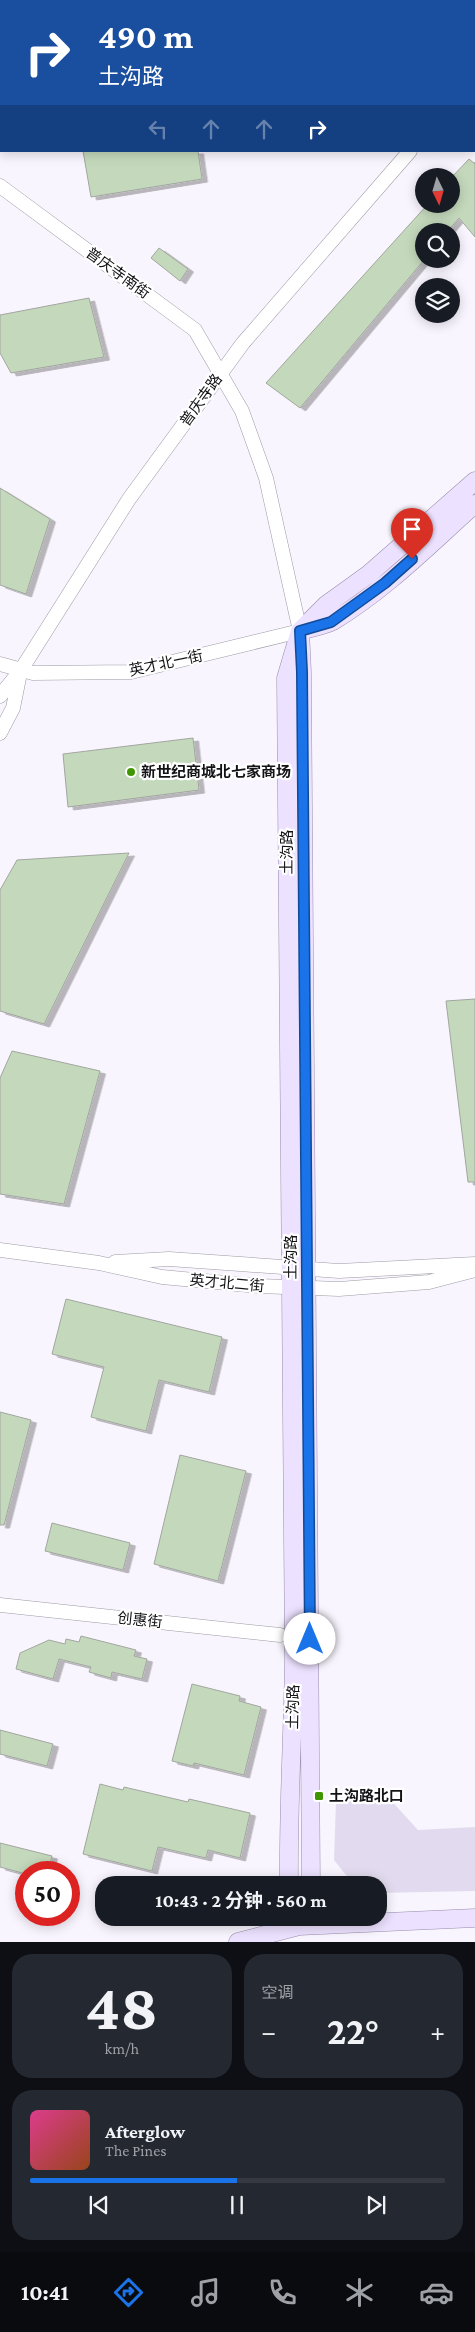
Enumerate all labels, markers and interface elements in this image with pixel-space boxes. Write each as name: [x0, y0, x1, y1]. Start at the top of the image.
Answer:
text: 490 m: [98, 17, 193, 56]
icon: right: [15, 20, 80, 85]
text: 土沟路: [98, 64, 164, 89]
icon: left: [144, 115, 172, 143]
icon: ahead: [197, 115, 225, 143]
icon: ahead: [250, 115, 278, 143]
icon: right: [303, 115, 331, 143]
north arrow: [415, 168, 460, 212]
map controls: [415, 168, 460, 323]
button: search: [415, 223, 460, 268]
street label: 普庆寺南街: [83, 244, 153, 302]
button: layers: [415, 278, 460, 323]
street label: 普庆寺路: [177, 371, 225, 429]
pin: [391, 508, 433, 559]
icon: arrive: [398, 515, 426, 543]
street label: 英才北一街: [127, 646, 204, 679]
place label: 新世纪商城北七家商场: [141, 763, 291, 780]
marker: 新世纪商城北七家商场: [125, 766, 137, 778]
street label: 土沟路: [279, 829, 295, 875]
street label: 土沟路: [283, 1234, 299, 1280]
street label: 英才北二街: [189, 1271, 265, 1294]
street label: 创惠街: [117, 1609, 163, 1630]
position arrow: [283, 1612, 335, 1664]
street label: 土沟路: [285, 1684, 301, 1730]
place label: 土沟路北口: [329, 1788, 404, 1804]
marker: 土沟路北口: [313, 1790, 325, 1802]
speed limit sign: 50: [15, 1861, 80, 1926]
text: 10:43 · 2 分钟 · 560 m: [155, 1890, 327, 1911]
text: 48: [85, 1971, 158, 2043]
text: 空调: [262, 1984, 294, 2001]
text: 22°: [327, 2010, 379, 2052]
text: −: [262, 2016, 276, 2047]
text: +: [430, 2016, 445, 2047]
text: km/h: [105, 2040, 139, 2057]
text: Afterglow: [105, 2121, 185, 2142]
text: The Pines: [105, 2142, 166, 2159]
icon: previous: [85, 2191, 113, 2219]
icon: pause: [223, 2191, 251, 2219]
icon: next: [362, 2191, 390, 2219]
icon: directions: [111, 2275, 146, 2310]
icon: music: [188, 2275, 223, 2310]
icon: phone: [265, 2275, 300, 2310]
icon: climate: [342, 2275, 377, 2310]
icon: car: [419, 2275, 454, 2310]
text: 10:41: [21, 2280, 69, 2305]

